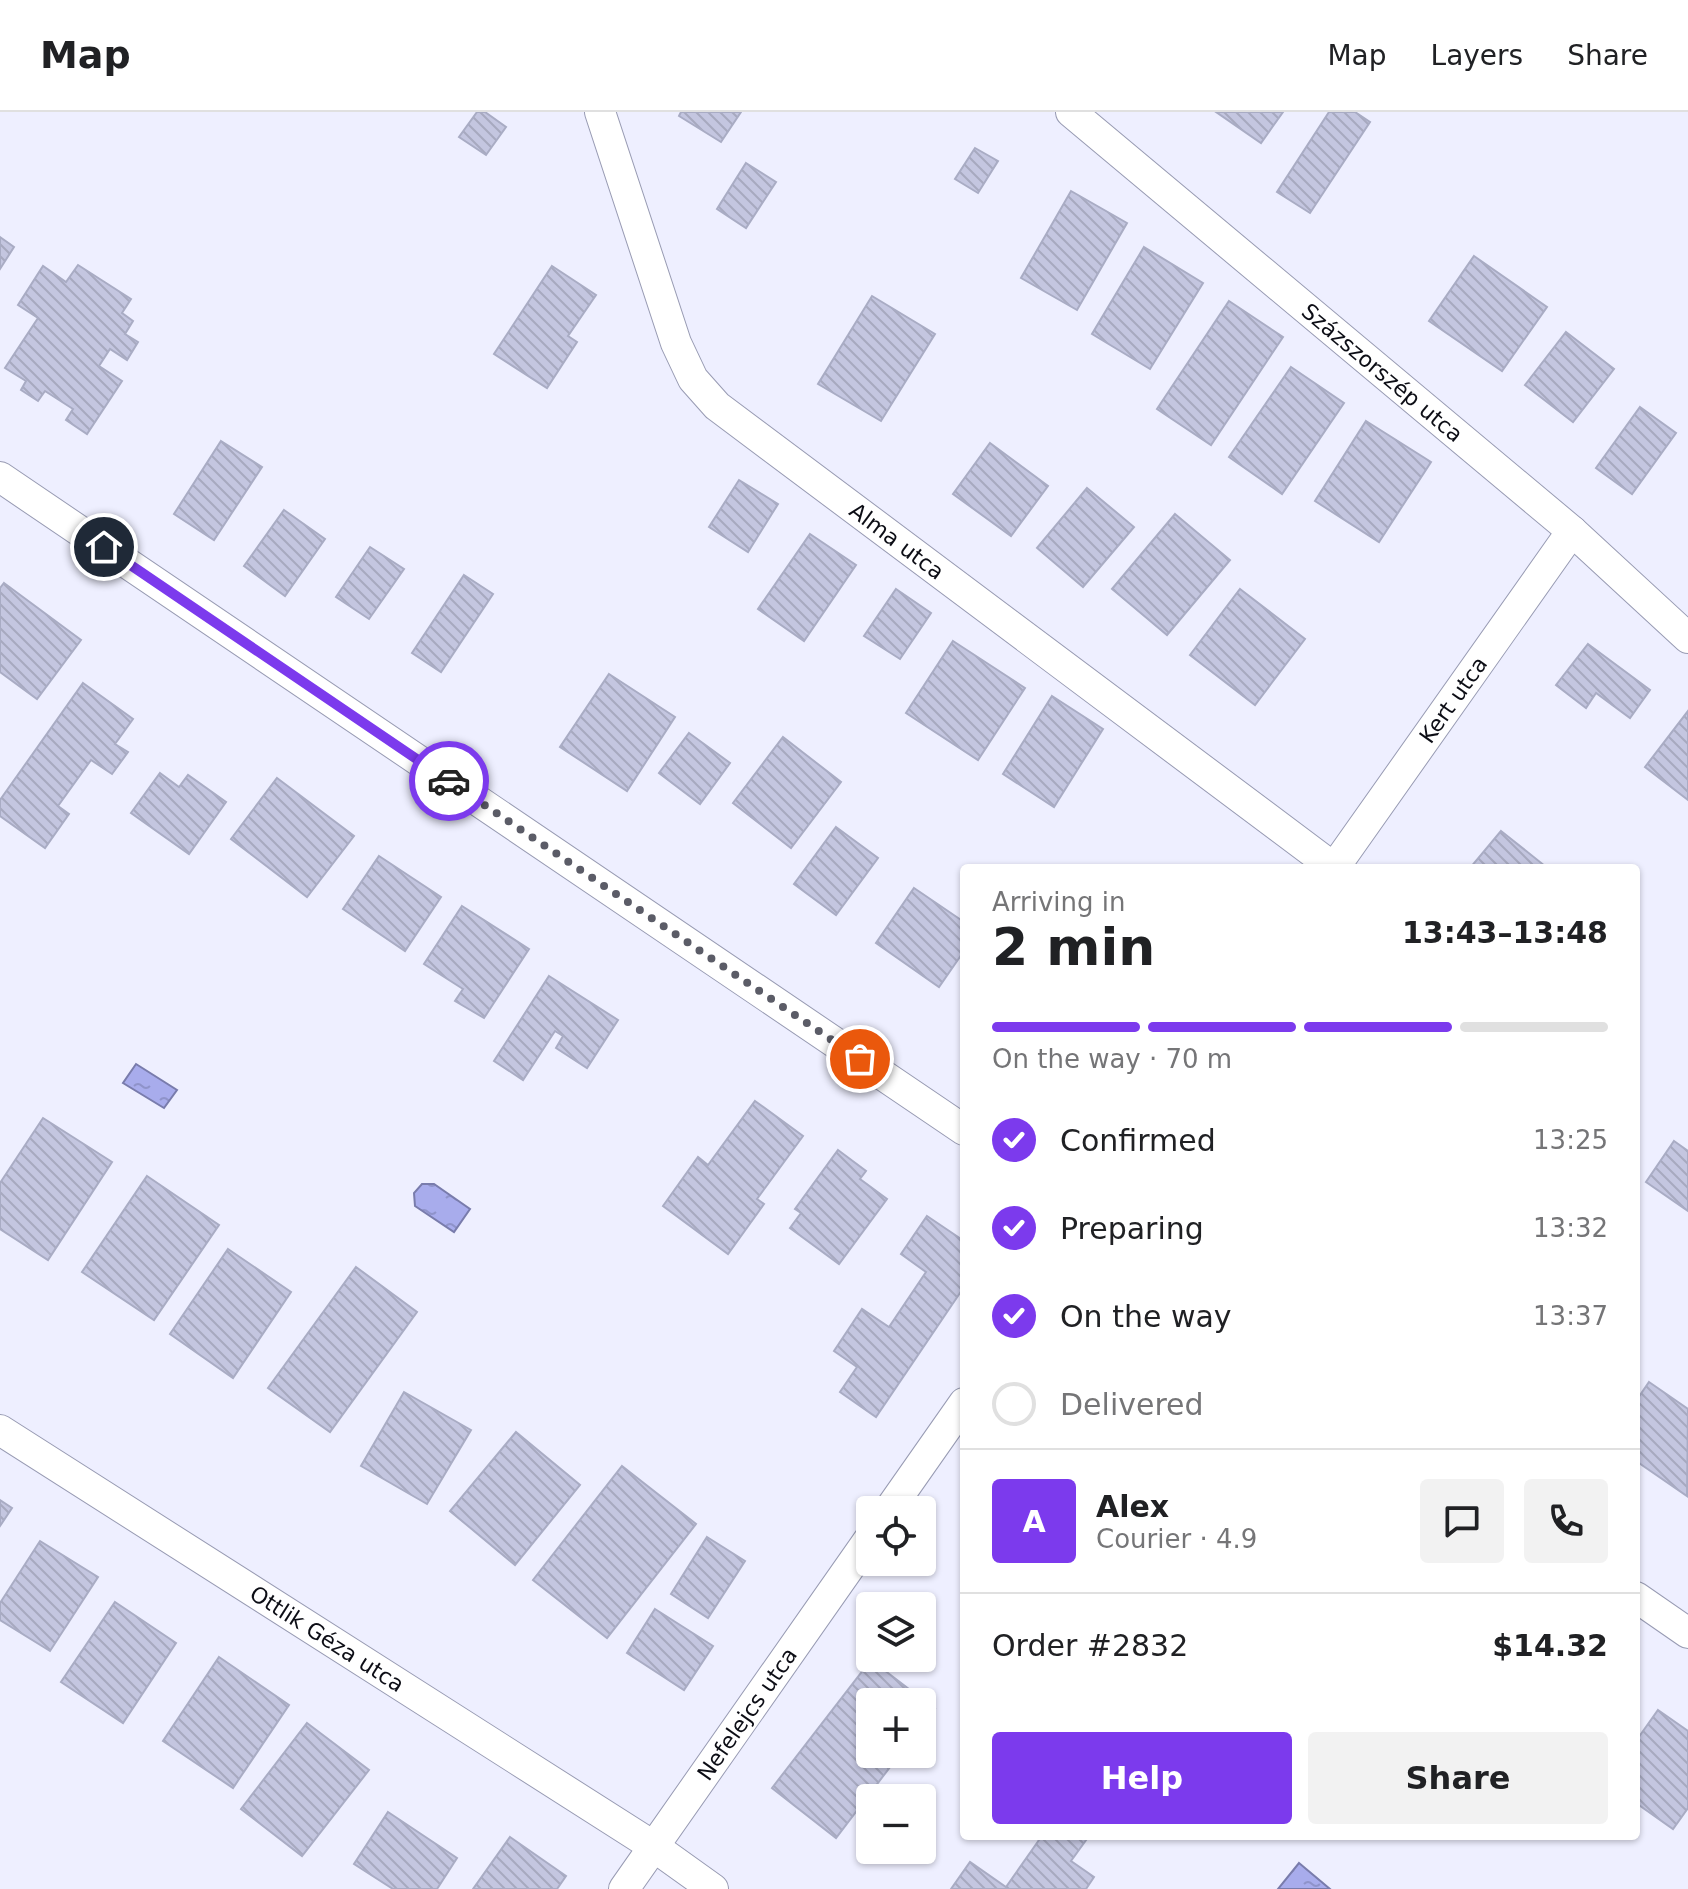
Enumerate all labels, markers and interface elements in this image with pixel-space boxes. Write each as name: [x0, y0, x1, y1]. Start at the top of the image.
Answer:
text: Map: [40, 33, 131, 77]
text: Map: [1327, 39, 1387, 72]
text: Layers: [1431, 39, 1523, 72]
text: Share: [1567, 39, 1648, 72]
street label: Százszorszép utca: [1297, 299, 1468, 447]
street label: Alma utca: [845, 498, 949, 585]
pin: [70, 513, 138, 581]
icon: home: [82, 525, 126, 569]
street label: Kert utca: [1414, 652, 1492, 748]
courier: [409, 741, 489, 821]
icon: car: [427, 759, 471, 803]
text: Arriving in: [992, 887, 1126, 917]
text: 13:43–13:48: [1402, 915, 1608, 950]
text: 2 min: [992, 917, 1155, 977]
pin: [826, 1025, 894, 1093]
icon: bag: [838, 1037, 882, 1081]
text: On the way · 70 m: [992, 1044, 1232, 1074]
icon: check: [992, 1118, 1036, 1162]
text: Confirmed: [1060, 1123, 1216, 1158]
text: 13:25: [1533, 1125, 1608, 1155]
icon: check: [992, 1206, 1036, 1250]
text: Preparing: [1060, 1211, 1204, 1246]
text: 13:32: [1533, 1213, 1608, 1243]
icon: check: [992, 1294, 1036, 1338]
text: On the way: [1060, 1299, 1232, 1334]
text: 13:37: [1533, 1301, 1608, 1331]
text: Delivered: [1060, 1387, 1204, 1422]
button: chat: [1420, 1479, 1504, 1563]
button: phone: [1524, 1479, 1608, 1563]
text: Alex: [1096, 1489, 1169, 1524]
map controls: [856, 1496, 936, 1864]
button: locate: [856, 1496, 936, 1576]
text: A: [1022, 1504, 1046, 1539]
text: Courier · 4.9: [1096, 1524, 1257, 1554]
street label: Ottlik Géza utca: [245, 1581, 409, 1697]
button: layers: [856, 1592, 936, 1672]
text: Order #2832: [992, 1628, 1188, 1663]
text: $14.32: [1492, 1628, 1608, 1663]
street label: Nefelejcs utca: [692, 1643, 802, 1785]
button: +: [856, 1688, 936, 1768]
button: Help: [992, 1732, 1292, 1824]
button: Share: [1308, 1732, 1608, 1824]
button: −: [856, 1784, 936, 1864]

